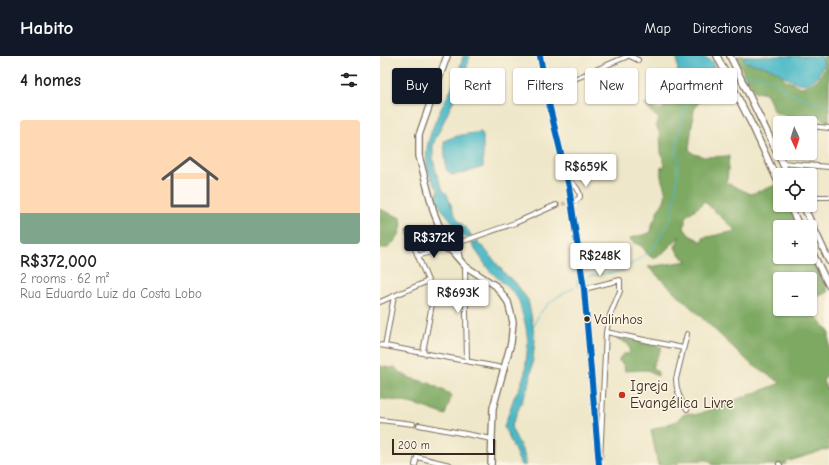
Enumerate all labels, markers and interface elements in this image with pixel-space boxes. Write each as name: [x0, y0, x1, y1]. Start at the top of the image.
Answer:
text: Habito: [20, 17, 73, 39]
text: Map: [644, 20, 671, 37]
text: Directions: [693, 20, 752, 37]
text: Saved: [774, 20, 809, 37]
chip: Buy: [392, 68, 442, 104]
chip: Rent: [450, 68, 505, 104]
chip: Filters: [513, 68, 577, 104]
chip: New: [585, 68, 638, 104]
chip: Apartment: [646, 68, 737, 104]
icon: filters: [338, 69, 360, 91]
text: 4 homes: [20, 71, 81, 90]
north arrow: [773, 116, 817, 160]
map controls: [773, 116, 817, 316]
icon: home: [154, 146, 226, 218]
pin: R$659K: [553, 154, 619, 188]
text: R$659K: [564, 159, 608, 174]
button: locate: [773, 168, 817, 212]
button: +: [773, 220, 817, 264]
pin: R$372K: [401, 225, 467, 259]
text: R$372K: [413, 230, 455, 245]
pin: R$248K: [567, 243, 633, 277]
text: R$248K: [579, 248, 621, 263]
text: R$372,000: [20, 252, 97, 271]
text: 2 rooms · 62 m²: [20, 271, 109, 286]
button: −: [773, 272, 817, 316]
pin: R$693K: [425, 280, 491, 314]
text: R$693K: [437, 285, 479, 300]
text: Rua Eduardo Luiz da Costa Lobo: [20, 286, 202, 301]
place label: Valinhos: [594, 311, 643, 328]
marker: Valinhos: [582, 314, 592, 324]
place label: Igreja Evangélica Livre: [630, 377, 734, 412]
marker: Igreja Evangélica Livre: [617, 390, 627, 400]
scale bar: [392, 437, 495, 456]
text: 200 m: [398, 439, 430, 452]

